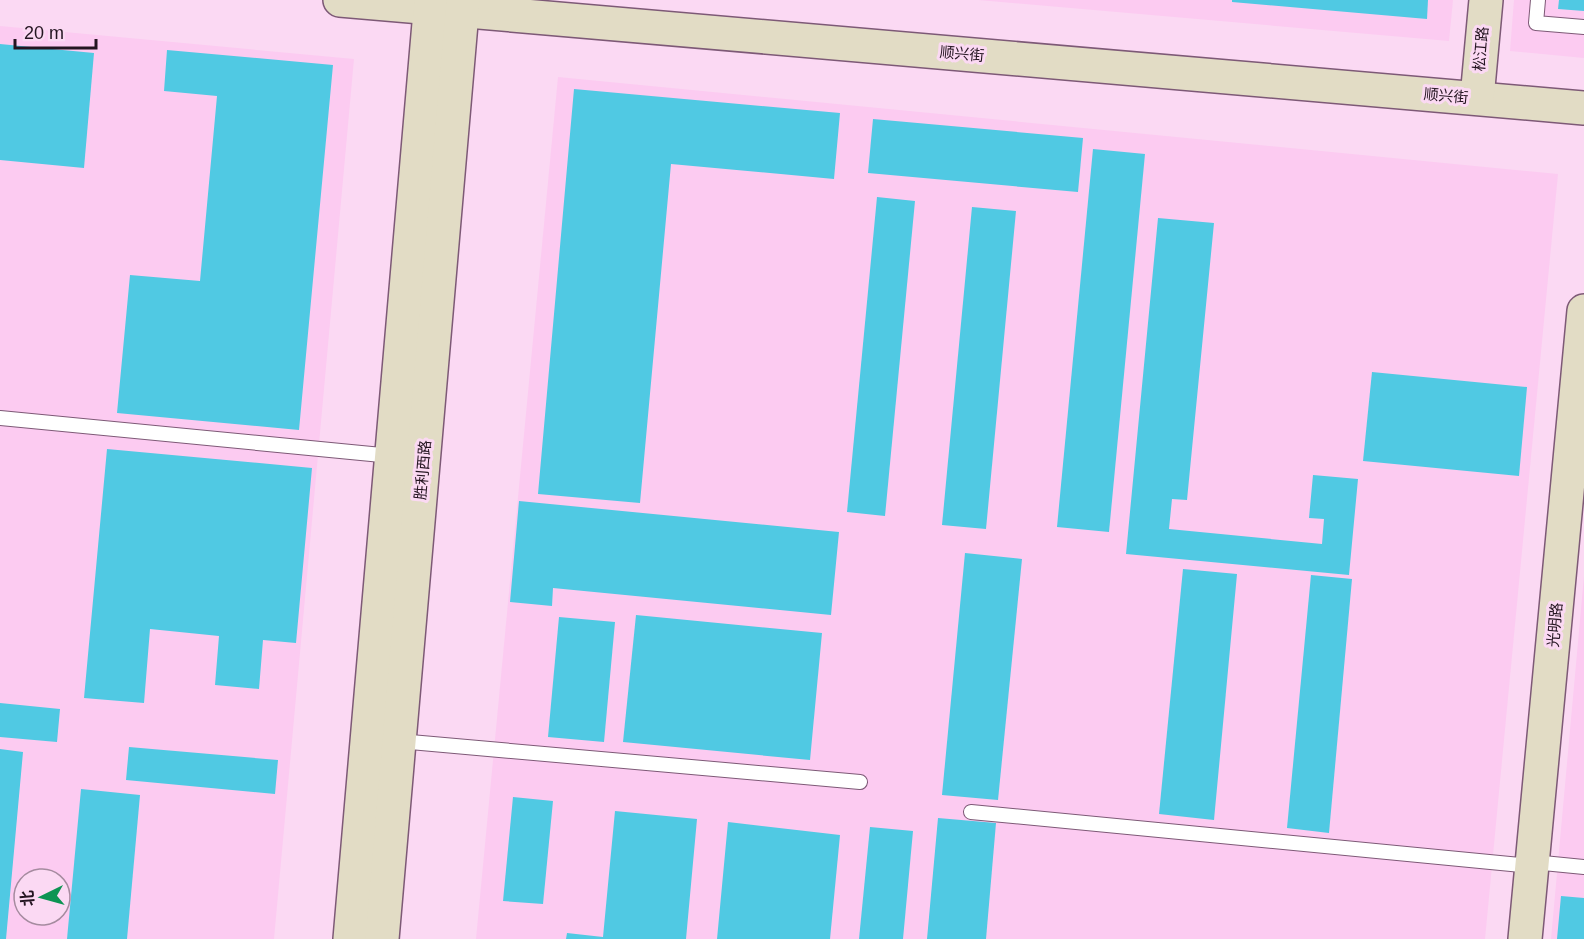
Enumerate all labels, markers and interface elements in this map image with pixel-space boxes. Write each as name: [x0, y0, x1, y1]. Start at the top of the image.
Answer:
scale bar: [15, 12, 96, 50]
text: 20 m: [24, 23, 64, 43]
street label: 松江路: [1470, 26, 1491, 72]
street label: 顺兴街: [939, 43, 985, 64]
street label: 顺兴街: [1423, 85, 1469, 106]
street label: 胜利西路: [411, 439, 434, 501]
street label: 光明路: [1544, 602, 1565, 648]
north arrow: [12, 867, 72, 927]
text: 北: [18, 890, 37, 907]

